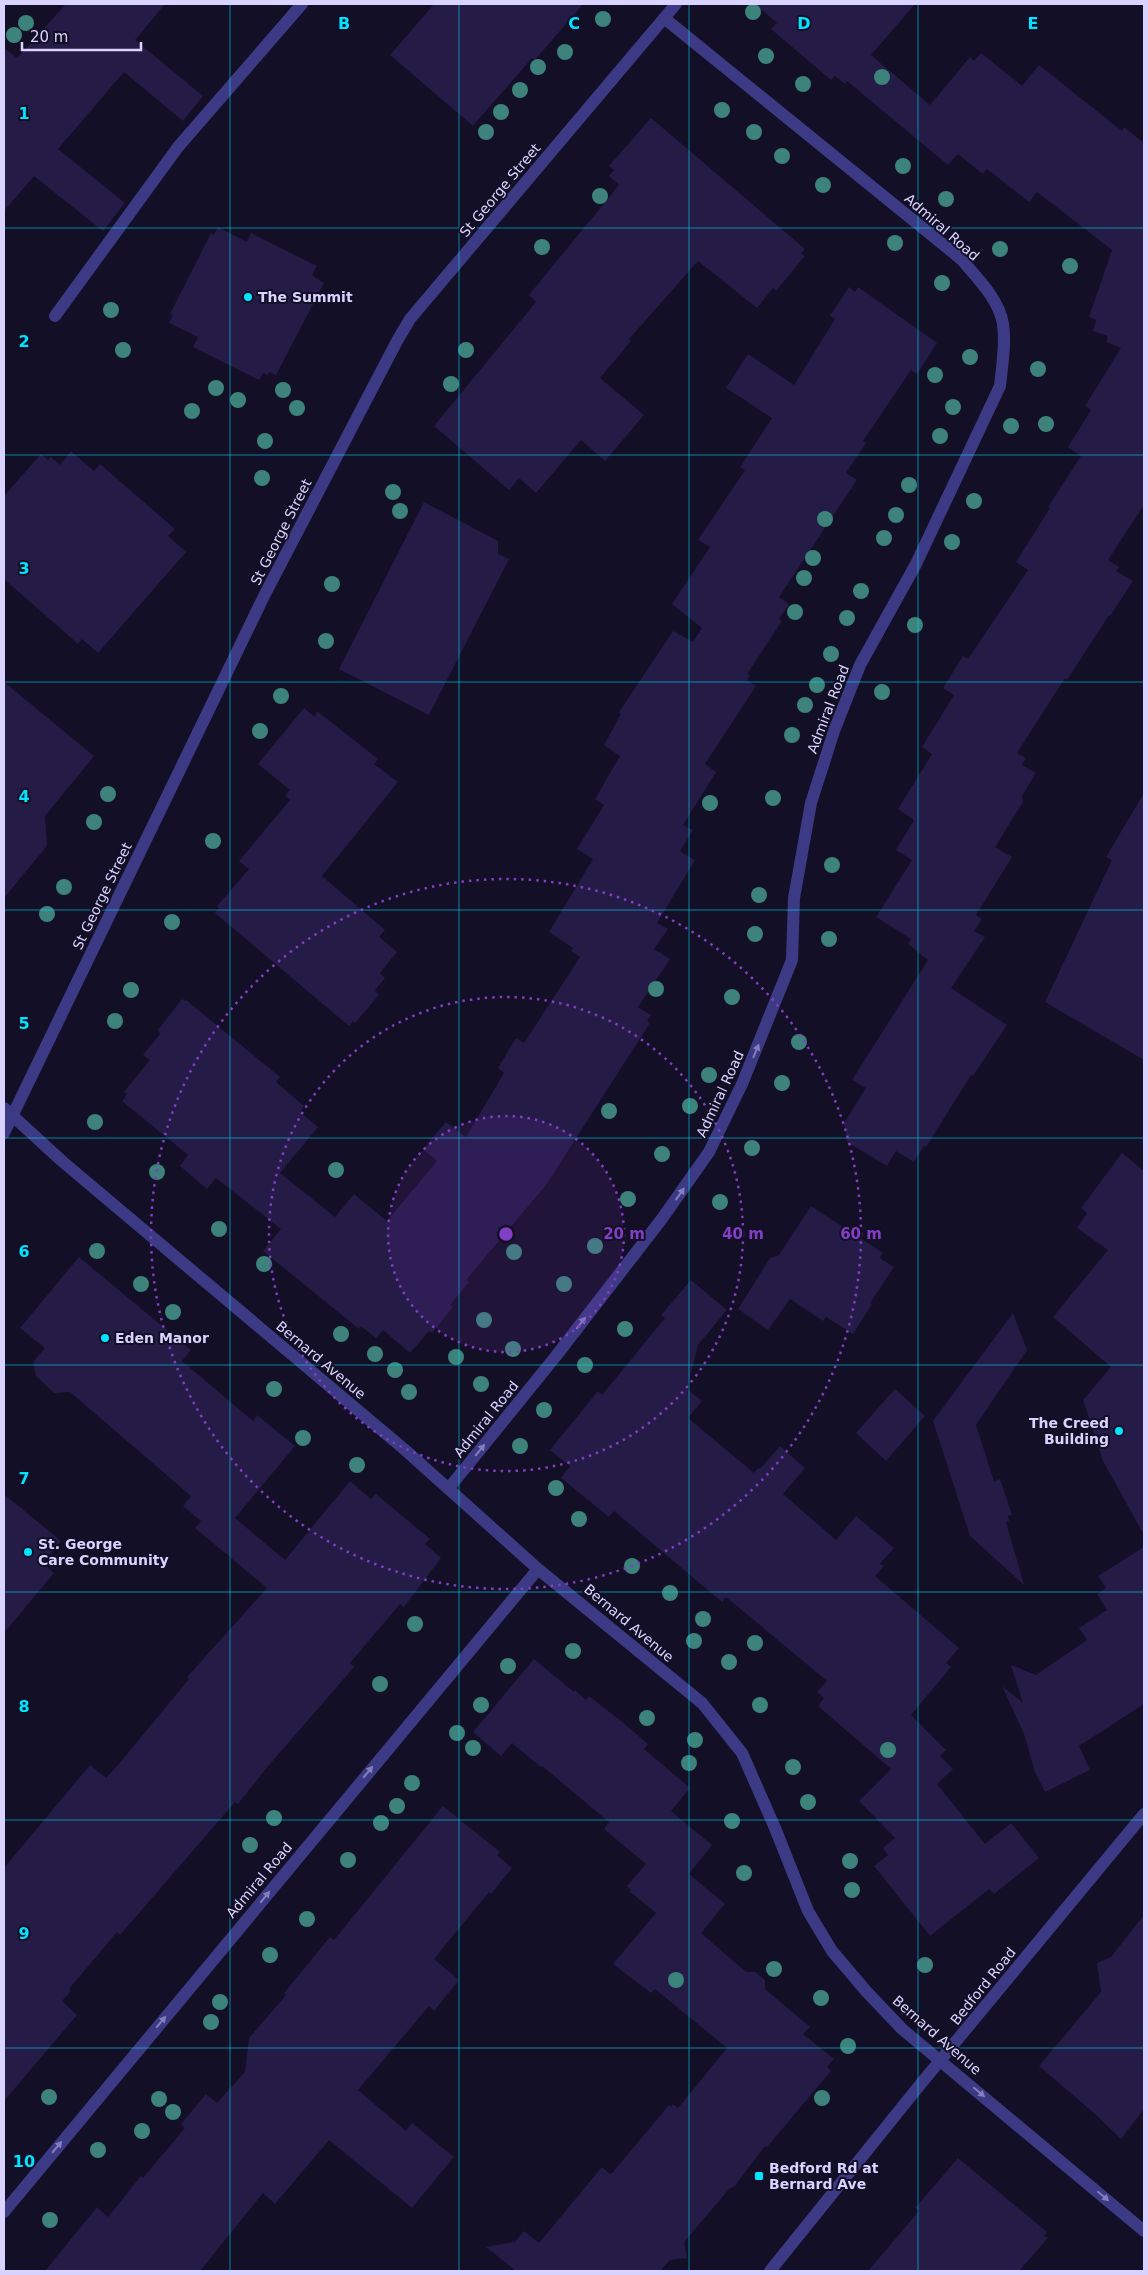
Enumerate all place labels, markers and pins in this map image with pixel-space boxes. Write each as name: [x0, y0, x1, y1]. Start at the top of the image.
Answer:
place label: The Summit: [258, 289, 353, 305]
marker: The Summit: [242, 291, 254, 303]
centre of rings: [497, 1225, 515, 1243]
place label: Eden Manor: [115, 1330, 209, 1346]
marker: Eden Manor: [99, 1332, 111, 1344]
place label: The Creed Building: [1029, 1415, 1109, 1447]
marker: The Creed Building: [1113, 1425, 1125, 1437]
place label: St. George Care Community: [38, 1536, 169, 1568]
marker: St. George Care Community: [22, 1546, 34, 1558]
place label: Bedford Rd at Bernard Ave: [769, 2160, 879, 2192]
marker: Bedford Rd at Bernard Ave: [753, 2170, 765, 2182]

